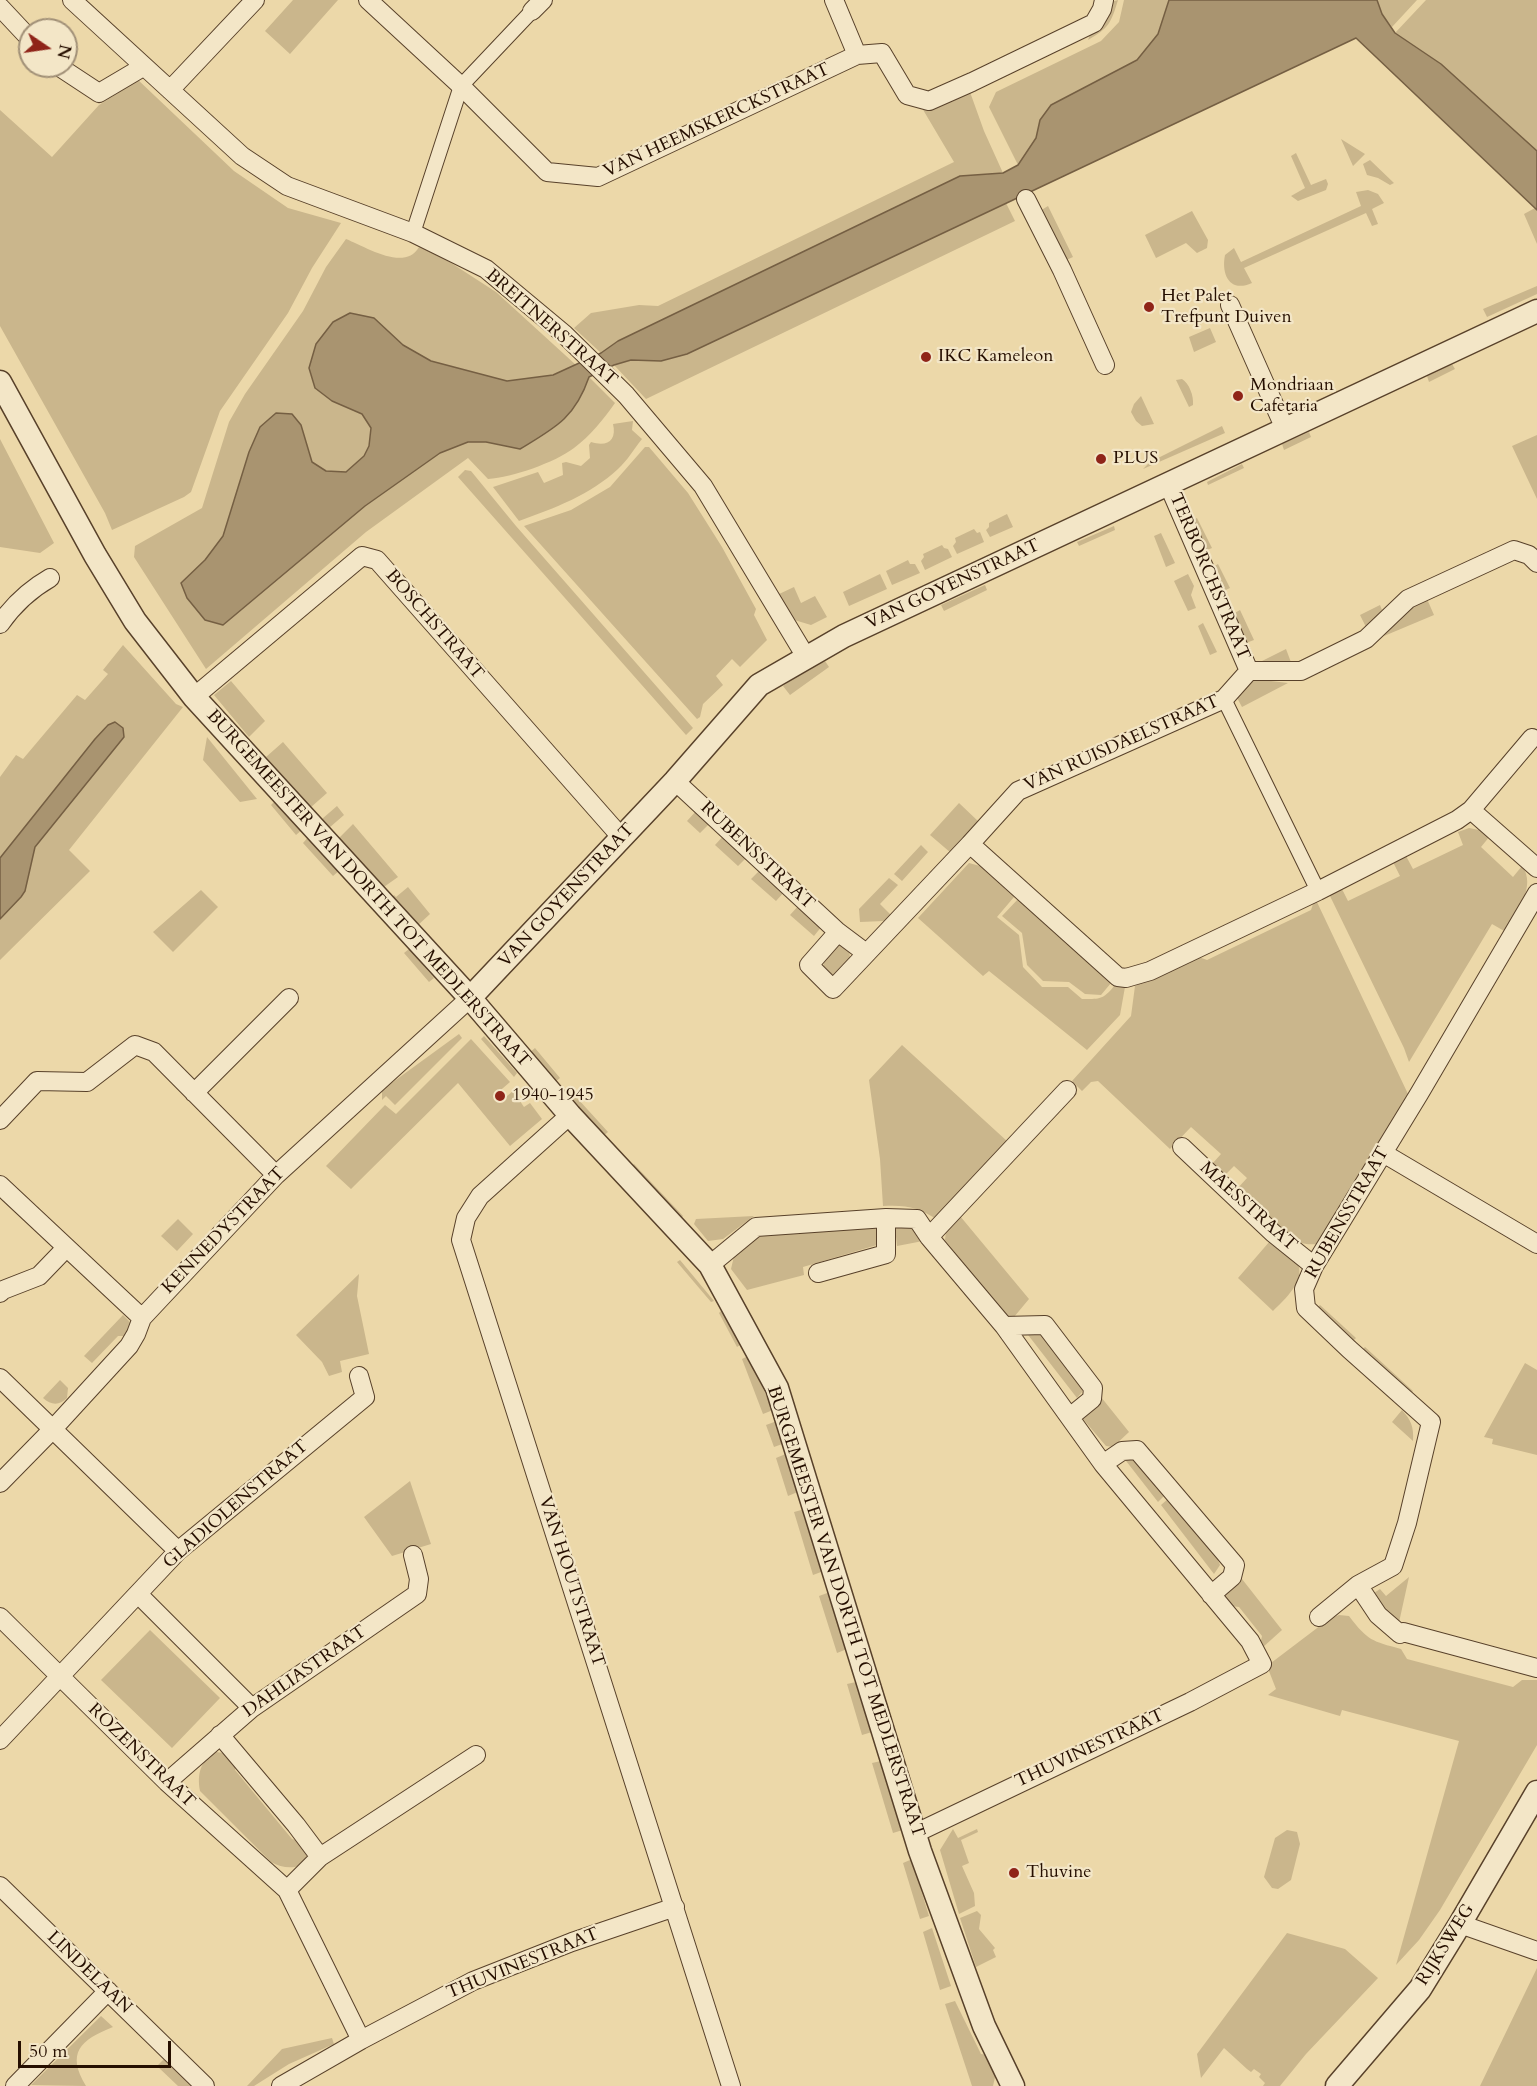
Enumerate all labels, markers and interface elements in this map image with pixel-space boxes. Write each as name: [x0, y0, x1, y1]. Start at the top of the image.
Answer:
north arrow: [18, 18, 78, 78]
text: N: [51, 42, 76, 61]
street label: VAN HEEMSKERCKSTRAAT: [600, 59, 834, 183]
street label: BREITNERSTRAAT: [481, 265, 621, 391]
place label: Het Palet Trefpunt Duiven: [1161, 286, 1292, 328]
marker: Het Palet Trefpunt Duiven: [1142, 300, 1156, 314]
place label: IKC Kameleon: [938, 346, 1053, 368]
marker: IKC Kameleon: [919, 350, 933, 364]
place label: Mondriaan Cafetaria: [1250, 375, 1334, 418]
marker: Mondriaan Cafetaria: [1231, 389, 1245, 403]
place label: PLUS: [1113, 448, 1158, 470]
marker: PLUS: [1094, 452, 1108, 466]
street label: TERBORCHSTRAAT: [1164, 490, 1254, 664]
street label: VAN GOYENSTRAAT: [863, 535, 1043, 635]
street label: BOSCHSTRAAT: [380, 565, 488, 685]
street label: VAN RUISDAELSTRAAT: [1021, 691, 1223, 797]
street label: BURGEMEESTER VAN DORTH TOT MEDLERSTRAAT: [201, 706, 535, 1072]
street label: RUBENSSTRAAT: [695, 798, 819, 914]
street label: VAN GOYENSTRAAT: [495, 819, 639, 973]
place label: 1940-1945: [512, 1085, 594, 1107]
marker: 1940-1945: [493, 1089, 507, 1103]
street label: RUBENSSTRAAT: [1302, 1143, 1394, 1283]
street label: MAESSTRAAT: [1195, 1158, 1301, 1256]
street label: KENNEDYSTRAAT: [158, 1163, 290, 1299]
street label: BURGEMEESTER VAN DORTH TOT MEDLERSTRAAT: [761, 1383, 929, 1841]
street label: GLADIOLENSTRAAT: [159, 1436, 313, 1574]
street label: VAN HOUTSTRAAT: [533, 1494, 609, 1670]
street label: DAHLIASTRAAT: [239, 1621, 371, 1723]
street label: ROZENSTRAAT: [83, 1699, 199, 1813]
street label: THUVINESTRAAT: [1012, 1705, 1168, 1793]
place label: Thuvine: [1026, 1862, 1092, 1884]
marker: Thuvine: [1007, 1866, 1021, 1880]
street label: RIJKSWEG: [1412, 1900, 1480, 1990]
street label: THUVINESTRAAT: [444, 1924, 602, 2004]
street label: LINDELAAN: [42, 1927, 136, 2019]
scale bar: [21, 2029, 174, 2067]
text: 50 m: [29, 2039, 68, 2064]

